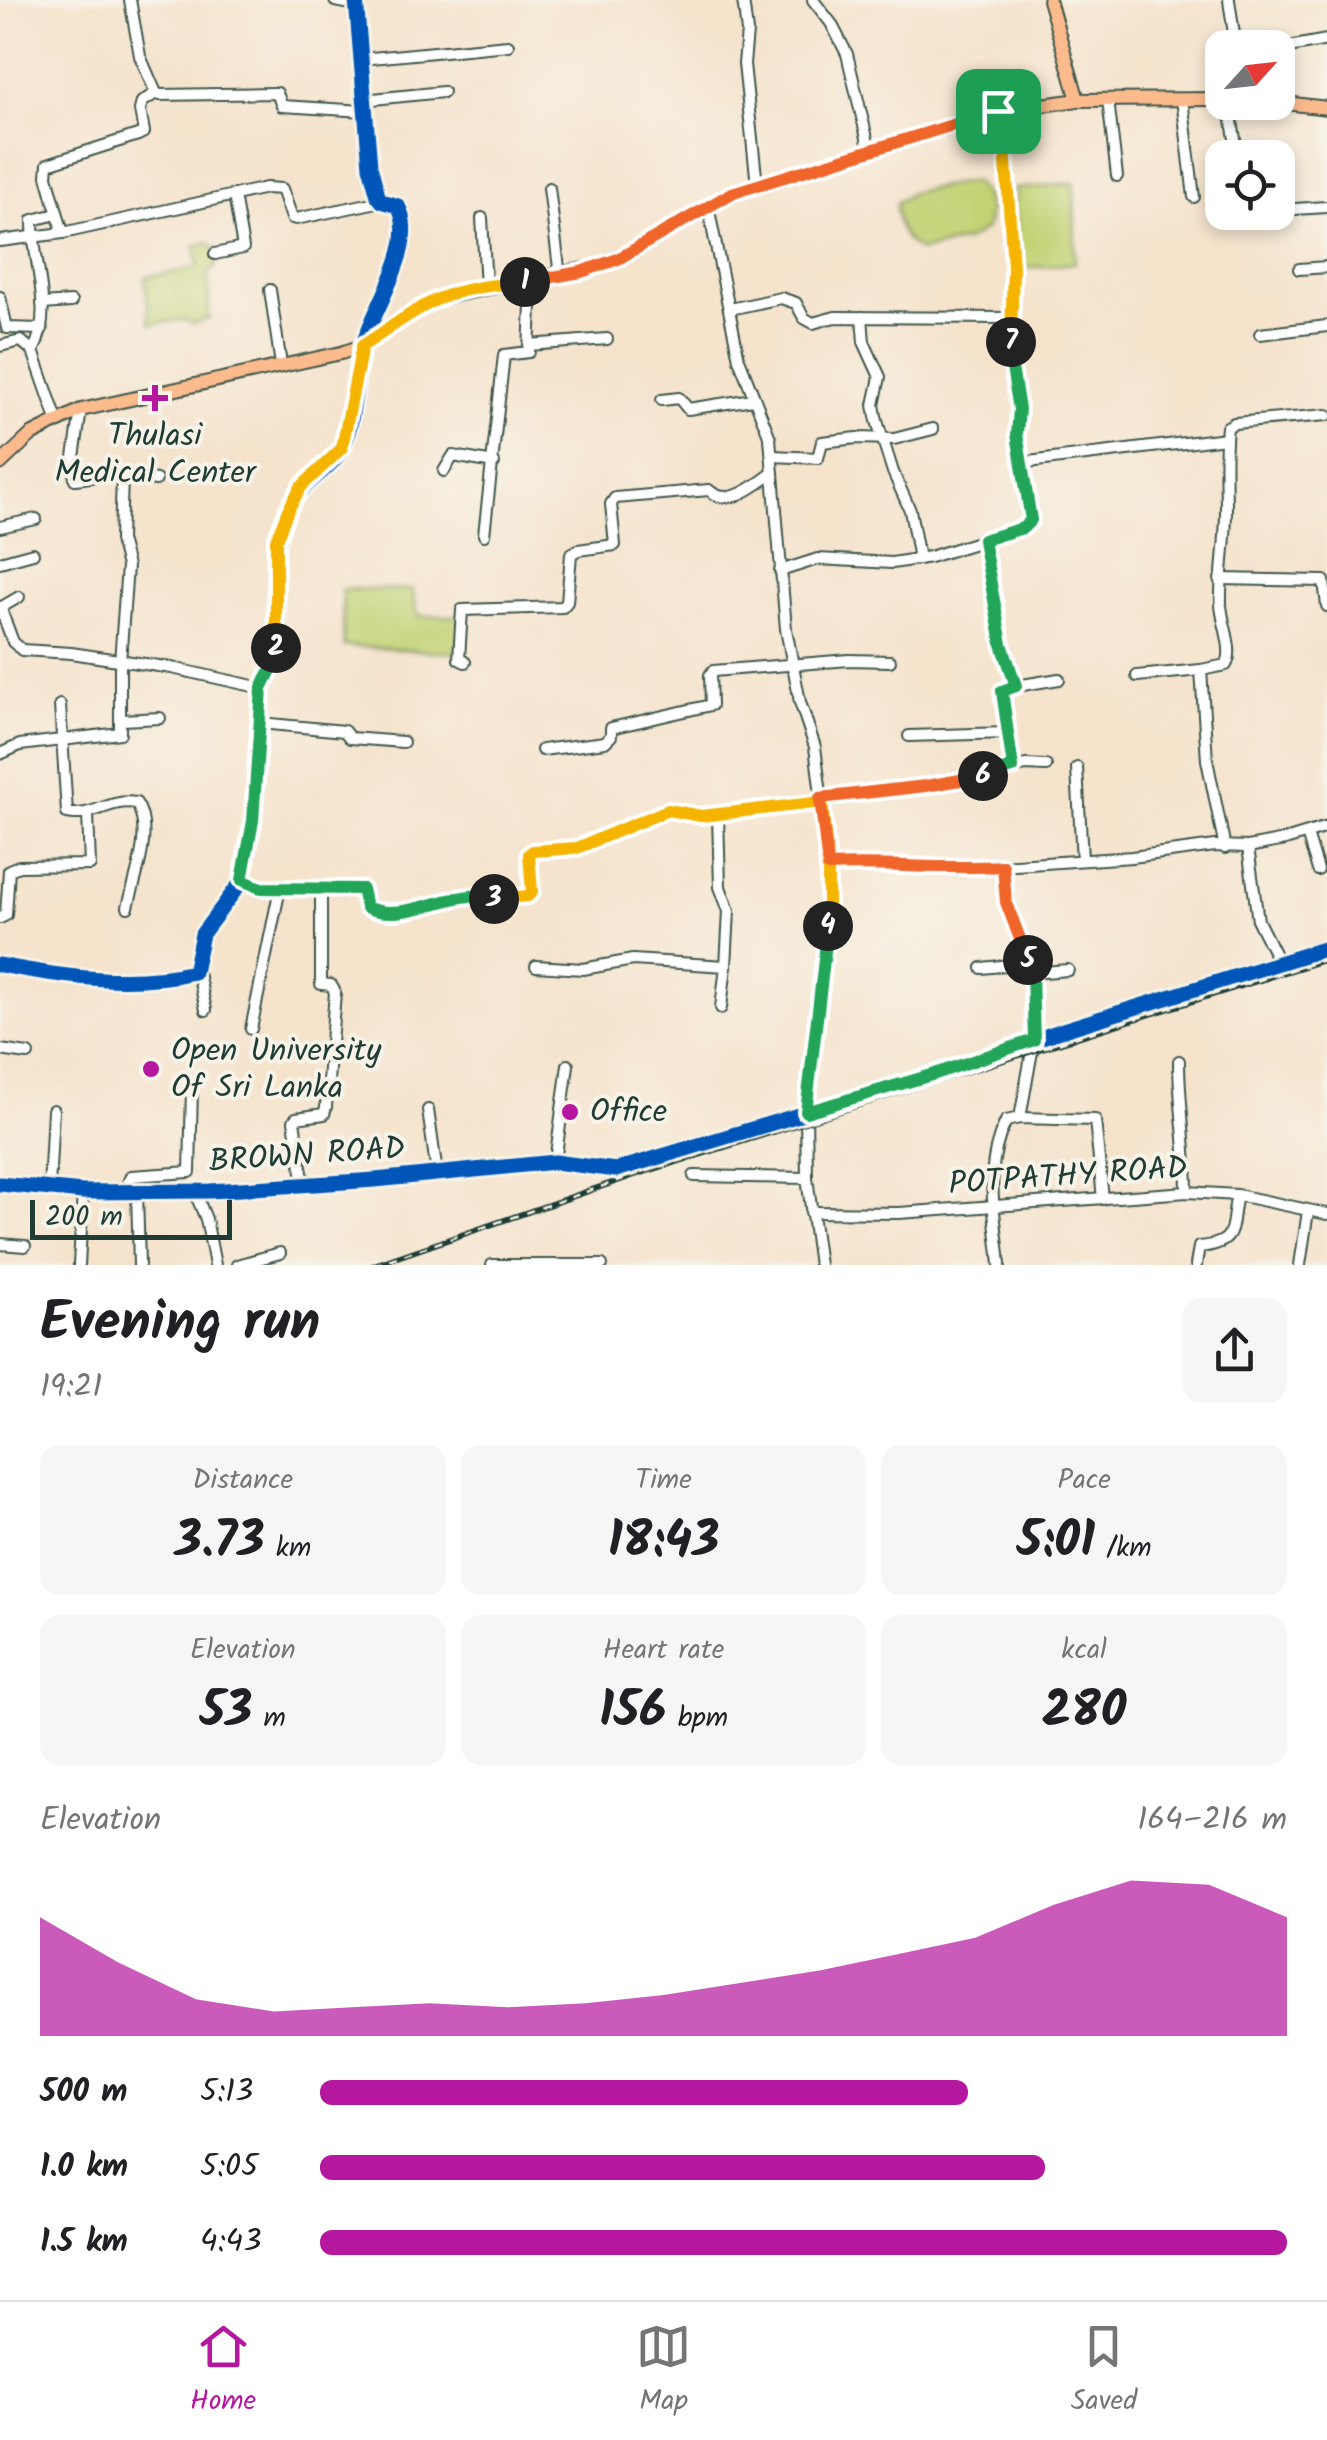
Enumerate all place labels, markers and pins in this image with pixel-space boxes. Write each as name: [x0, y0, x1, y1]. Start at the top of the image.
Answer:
pin: [956, 69, 1041, 154]
pin: 1: [500, 257, 550, 307]
pin: 7: [986, 317, 1036, 367]
marker: Thulasi Medical Center: [142, 385, 168, 411]
place label: Thulasi Medical Center: [54, 411, 258, 499]
pin: 2: [251, 623, 301, 673]
pin: 6: [958, 751, 1008, 801]
pin: 3: [469, 874, 519, 924]
pin: 4: [803, 901, 853, 951]
pin: 5: [1003, 935, 1053, 985]
place label: Open University Of Sri Lanka: [171, 1026, 382, 1114]
marker: Open University Of Sri Lanka: [140, 1058, 162, 1080]
place label: Office: [590, 1087, 667, 1138]
marker: Office: [559, 1101, 581, 1123]

